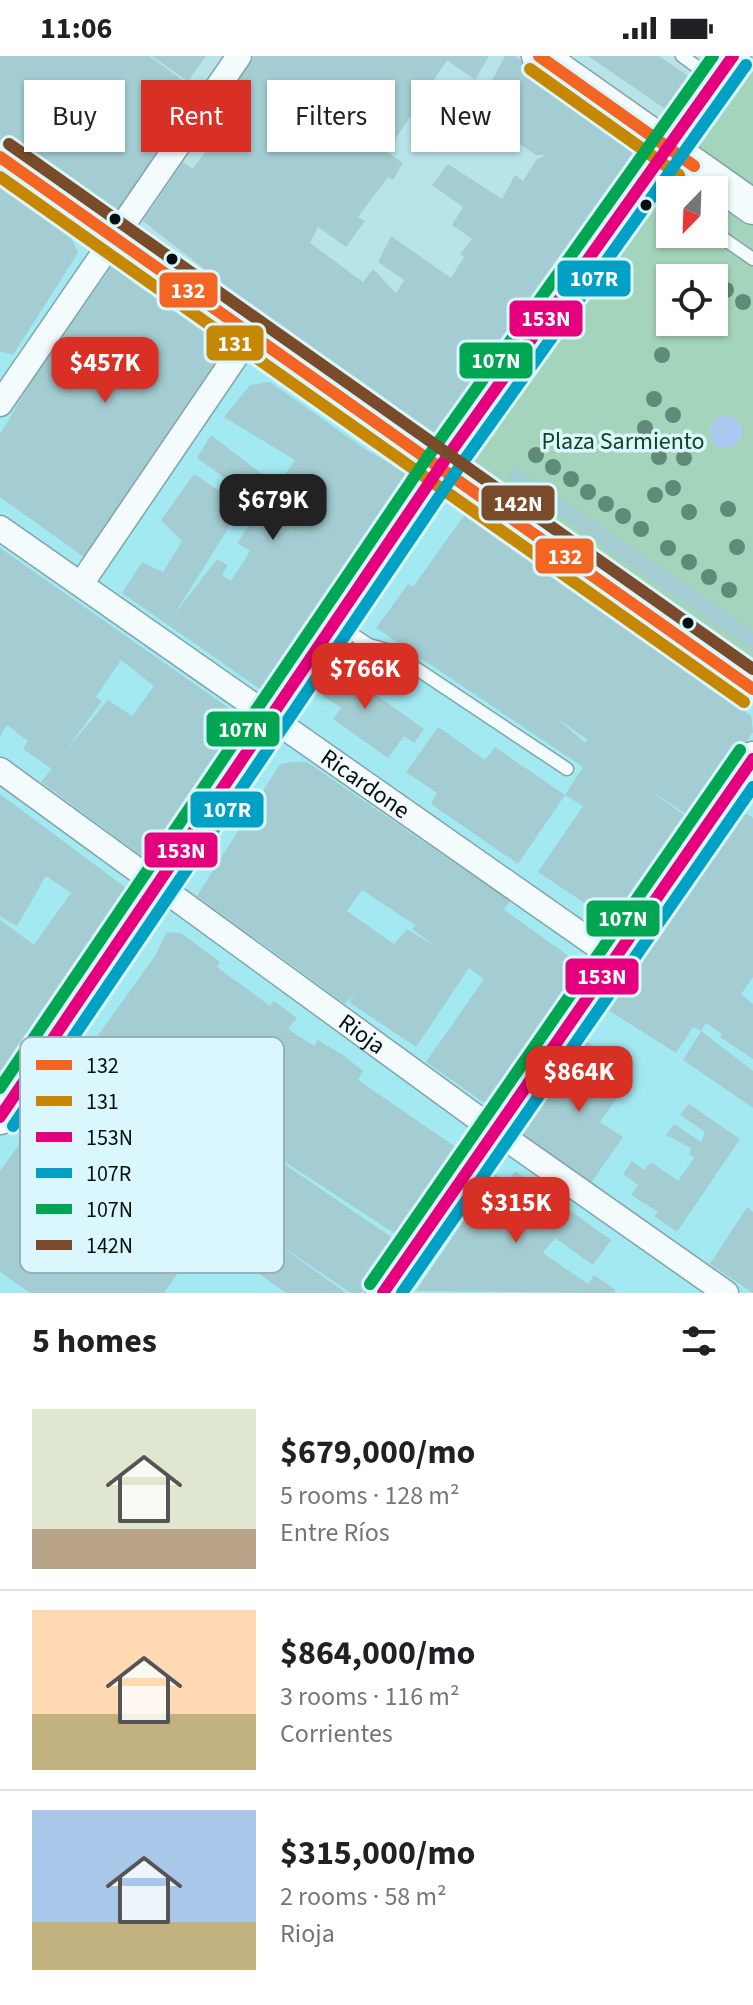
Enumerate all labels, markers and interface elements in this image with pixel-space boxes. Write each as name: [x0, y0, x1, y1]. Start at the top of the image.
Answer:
text: 11:06: [40, 7, 112, 50]
chip: Buy: [24, 80, 125, 152]
chip: Rent: [141, 80, 251, 152]
chip: Filters: [267, 80, 395, 152]
chip: New: [411, 80, 520, 152]
north arrow: [656, 176, 728, 248]
map controls: [656, 176, 728, 336]
unlabelled marker: [638, 197, 654, 213]
unlabelled marker: [107, 211, 123, 227]
unlabelled marker: [164, 251, 180, 267]
line badge: 107R: [556, 259, 632, 298]
text: 107R: [570, 263, 619, 295]
button: locate: [656, 264, 728, 336]
line badge: 132: [158, 271, 219, 309]
text: 132: [171, 275, 205, 307]
line badge: 153N: [508, 299, 584, 338]
text: 153N: [521, 303, 571, 335]
line badge: 131: [205, 324, 265, 362]
text: 131: [218, 328, 252, 360]
pin: $457K: [49, 337, 161, 405]
line badge: 107N: [458, 341, 534, 380]
text: $457K: [70, 344, 140, 381]
text: 107N: [471, 345, 521, 377]
park label: Plaza Sarmiento: [541, 424, 705, 459]
pin: $679K: [217, 474, 329, 542]
text: $679K: [238, 481, 308, 518]
line badge: 142N: [480, 484, 556, 522]
text: 142N: [493, 488, 543, 520]
line badge: 132: [534, 537, 595, 575]
text: 132: [548, 541, 582, 573]
unlabelled marker: [680, 615, 696, 631]
pin: $766K: [309, 643, 421, 711]
text: $766K: [330, 650, 400, 687]
line badge: 107N: [205, 710, 281, 748]
text: 107N: [218, 714, 268, 746]
street label: Ricardone: [314, 740, 417, 827]
line badge: 107R: [189, 790, 265, 829]
text: 107R: [203, 794, 252, 826]
line badge: 153N: [143, 831, 219, 869]
text: 153N: [156, 835, 206, 867]
line badge: 107N: [585, 899, 661, 938]
text: 107N: [598, 903, 648, 935]
line badge: 153N: [564, 957, 640, 996]
text: 153N: [577, 961, 627, 993]
street label: Rioja: [331, 1005, 393, 1063]
legend: [20, 1037, 284, 1273]
pin: $864K: [523, 1046, 635, 1114]
text: 132: [86, 1050, 119, 1082]
text: $864K: [544, 1053, 614, 1090]
text: 131: [86, 1086, 119, 1118]
text: 153N: [86, 1122, 133, 1154]
text: 107R: [86, 1158, 131, 1190]
pin: $315K: [460, 1177, 572, 1245]
text: $315K: [481, 1184, 551, 1221]
text: 107N: [86, 1194, 133, 1226]
text: 142N: [86, 1230, 133, 1262]
text: 5 homes: [32, 1317, 157, 1366]
icon: filters: [677, 1319, 721, 1363]
text: $679,000/mo: [280, 1428, 475, 1477]
icon: home: [96, 1441, 192, 1537]
text: 5 rooms · 128 m²: [280, 1477, 459, 1514]
text: Entre Ríos: [280, 1514, 390, 1551]
text: $864,000/mo: [280, 1629, 475, 1678]
icon: home: [96, 1642, 192, 1738]
text: 3 rooms · 116 m²: [280, 1678, 459, 1715]
text: Corrientes: [280, 1715, 393, 1752]
text: $315,000/mo: [280, 1829, 475, 1878]
icon: home: [96, 1842, 192, 1938]
text: 2 rooms · 58 m²: [280, 1878, 447, 1915]
text: Rioja: [280, 1915, 335, 1952]

